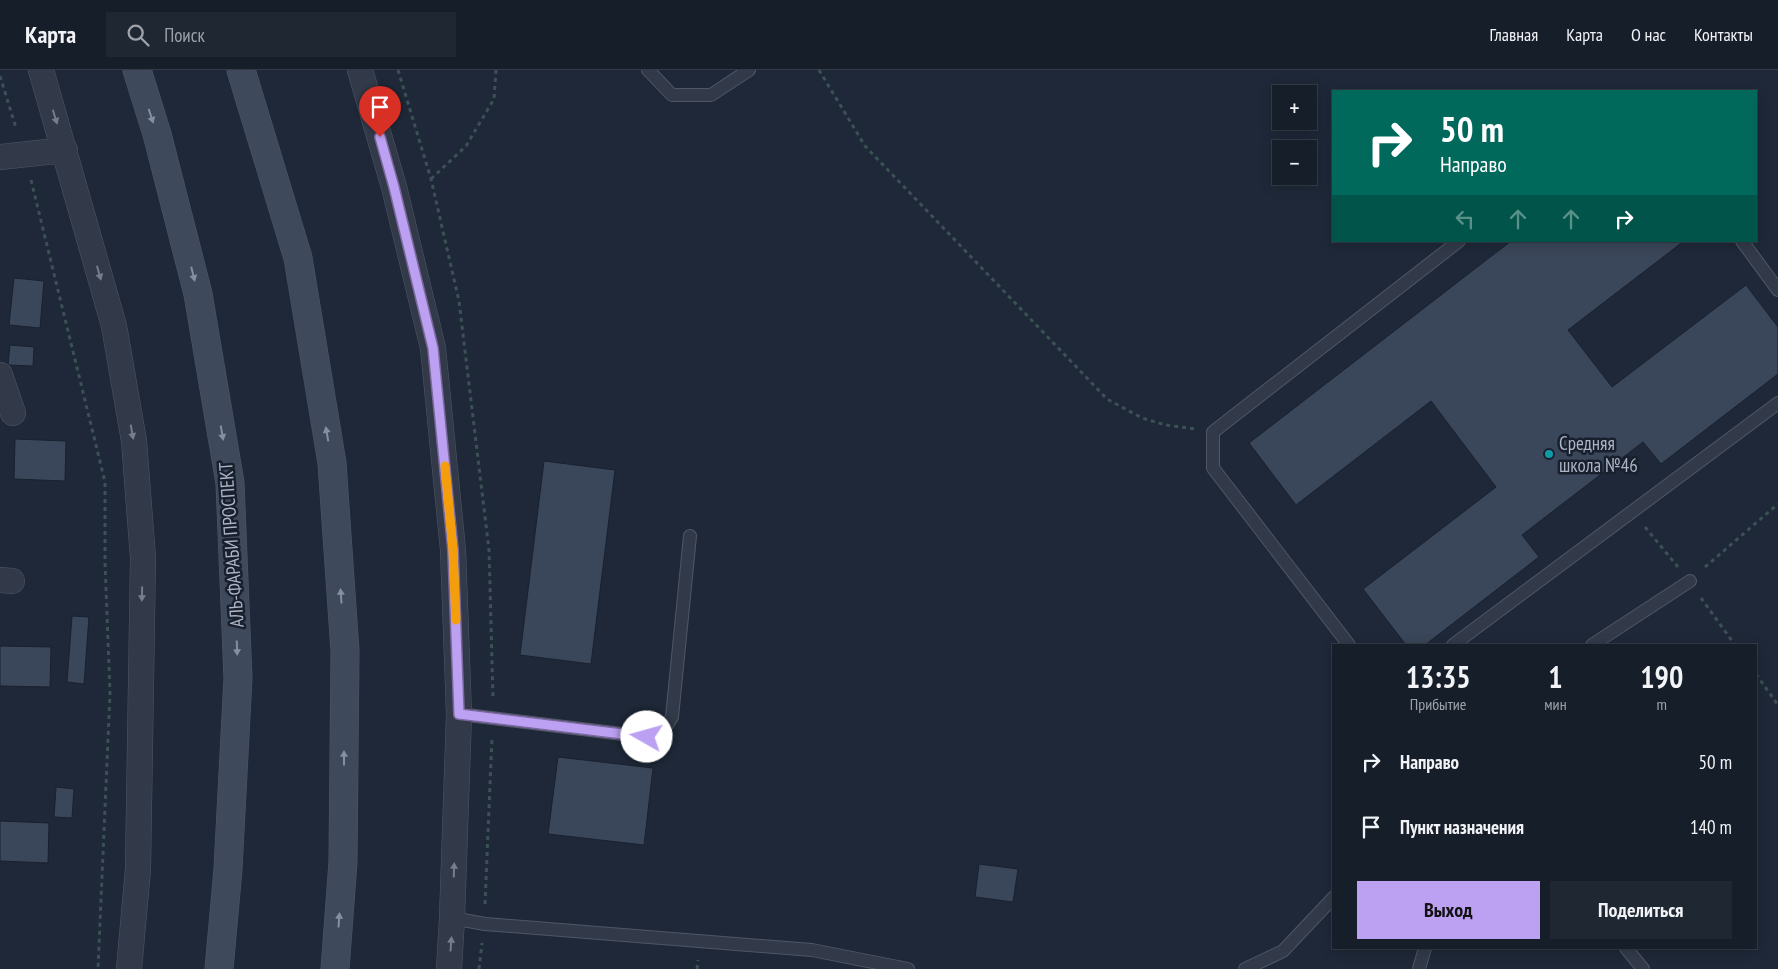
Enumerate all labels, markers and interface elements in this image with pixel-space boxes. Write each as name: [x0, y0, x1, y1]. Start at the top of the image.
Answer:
search box: [106, 12, 456, 57]
text: Карта: [25, 19, 76, 50]
icon: search: [124, 21, 152, 49]
text: Поиск: [164, 23, 205, 47]
text: Главная: [1490, 23, 1538, 46]
text: Карта: [1566, 23, 1603, 46]
text: О нас: [1631, 23, 1666, 46]
text: Контакты: [1694, 23, 1753, 46]
map controls: [1272, 85, 1317, 185]
button: +: [1272, 85, 1317, 130]
pin: [359, 86, 401, 137]
icon: arrive: [366, 93, 394, 121]
text: 50 m: [1440, 106, 1504, 152]
one-way arrow: [52, 109, 60, 124]
one-way arrow: [148, 109, 156, 124]
icon: right: [1357, 110, 1422, 175]
button: −: [1272, 140, 1317, 185]
text: Направо: [1440, 150, 1507, 178]
icon: left: [1451, 205, 1479, 233]
icon: ahead: [1504, 205, 1532, 233]
icon: ahead: [1557, 205, 1585, 233]
icon: right: [1610, 205, 1638, 233]
one-way arrow: [96, 266, 104, 281]
one-way arrow: [189, 266, 197, 281]
one-way arrow: [129, 424, 137, 440]
one-way arrow: [218, 426, 226, 442]
one-way arrow: [323, 426, 331, 442]
place label: Средняя школа №46: [1559, 431, 1638, 477]
marker: Средняя школа №46: [1543, 448, 1555, 460]
street label: АЛЬ-ФАРАБИ ПРОСПЕКТ: [213, 461, 249, 628]
one-way arrow: [138, 586, 146, 602]
one-way arrow: [337, 587, 345, 603]
one-way arrow: [233, 640, 241, 656]
text: 13:35: [1406, 657, 1471, 696]
text: 1: [1548, 657, 1563, 696]
text: 190: [1640, 657, 1683, 696]
text: Прибытие: [1410, 694, 1466, 714]
text: мин: [1544, 694, 1567, 714]
text: m: [1657, 694, 1667, 714]
position arrow: [620, 710, 672, 762]
icon: right: [1357, 748, 1385, 776]
one-way arrow: [340, 750, 348, 766]
text: Направо: [1400, 750, 1459, 774]
text: 50 m: [1699, 750, 1732, 774]
icon: arrive: [1357, 813, 1385, 841]
text: Пункт назначения: [1400, 815, 1524, 839]
text: 140 m: [1690, 815, 1732, 839]
one-way arrow: [450, 861, 458, 877]
button: Выход: [1357, 881, 1540, 939]
button: Поделиться: [1550, 881, 1732, 939]
one-way arrow: [335, 912, 343, 928]
one-way arrow: [447, 935, 455, 951]

